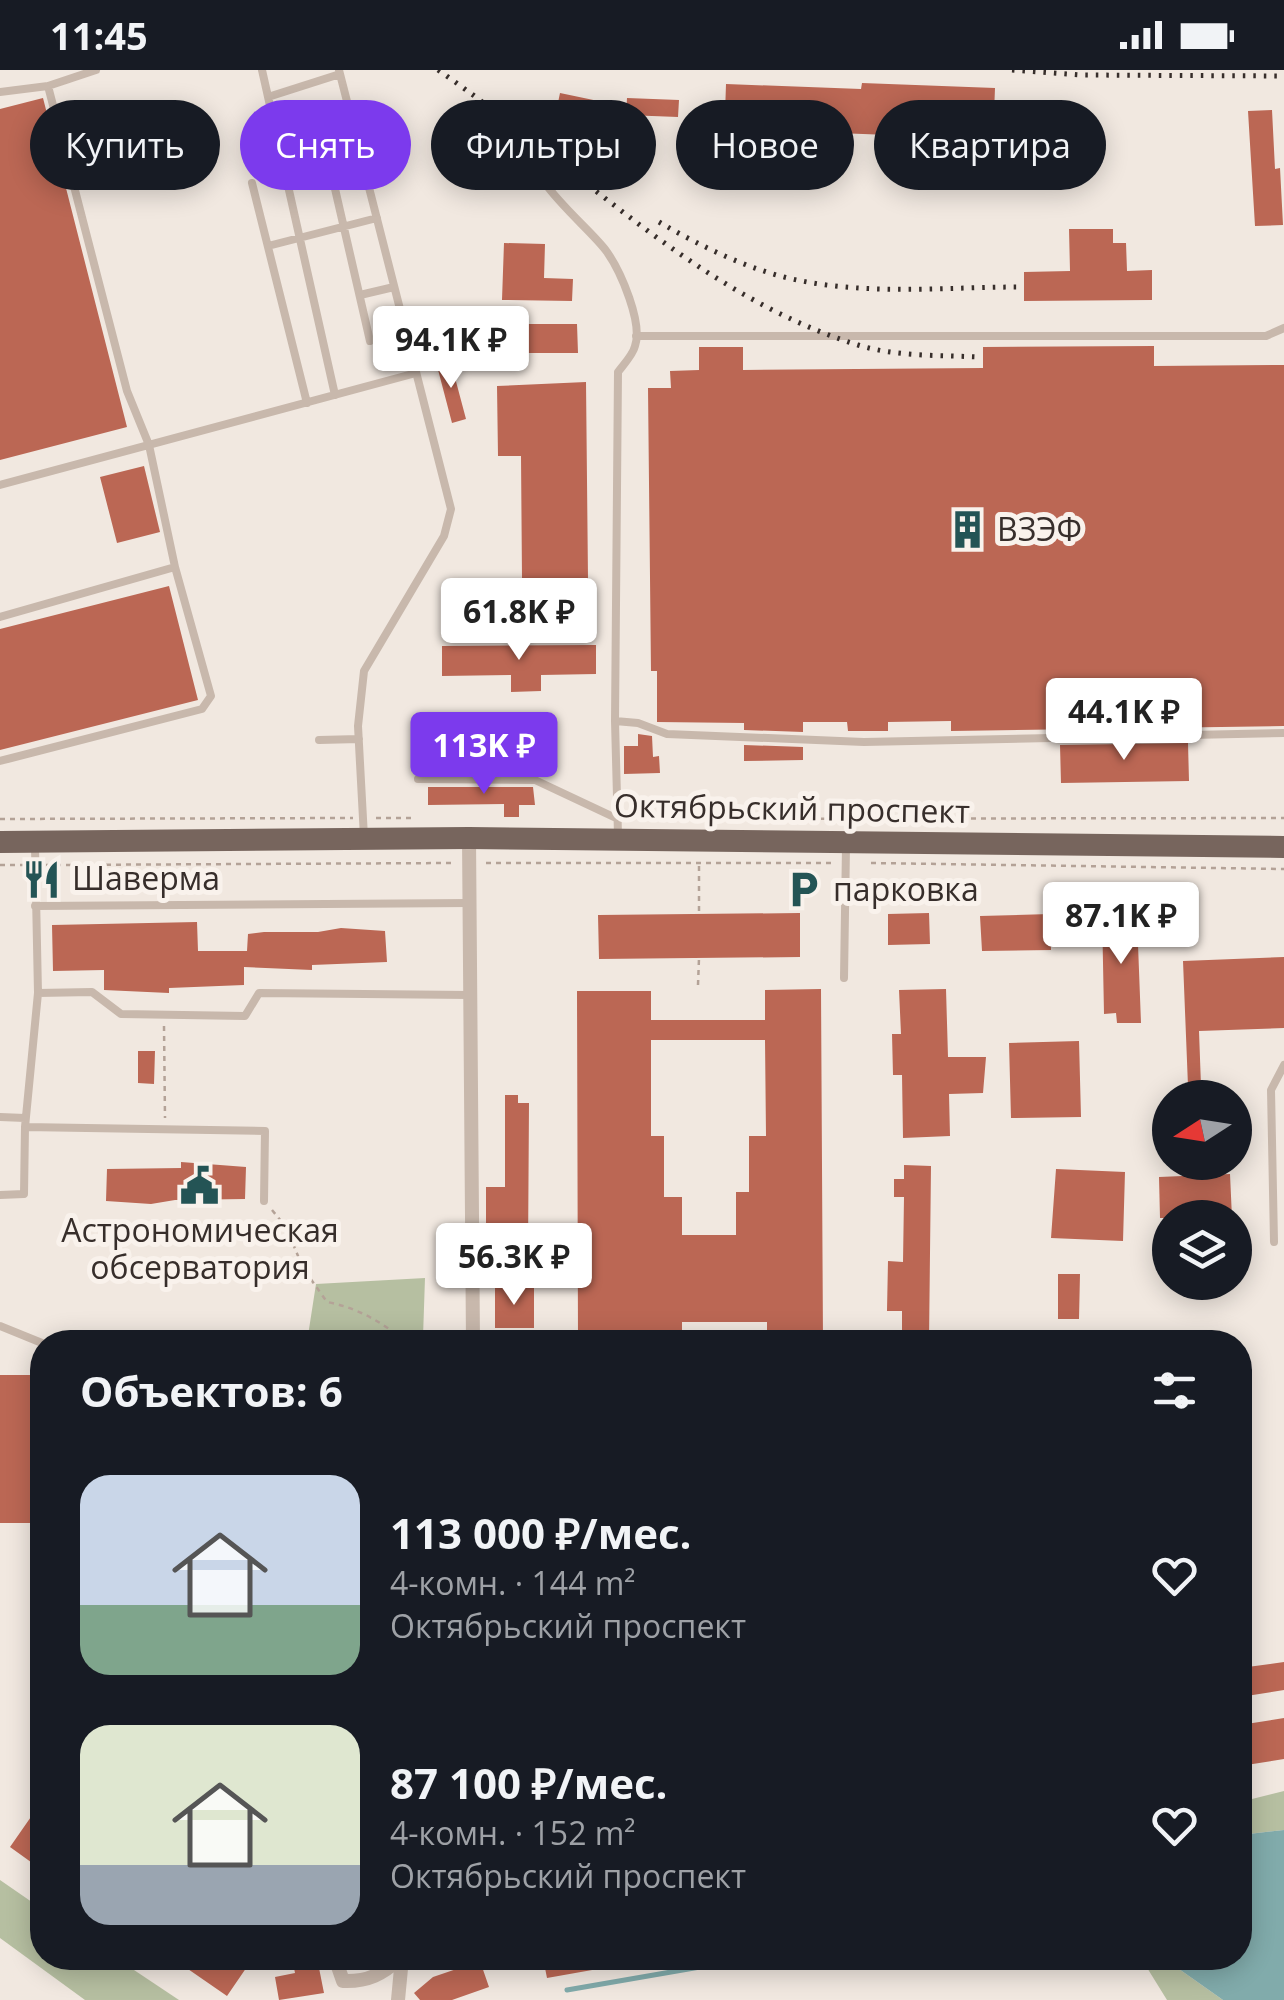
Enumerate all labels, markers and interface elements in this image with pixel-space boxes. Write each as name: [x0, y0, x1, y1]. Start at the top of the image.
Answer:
text: 11:45: [50, 9, 148, 61]
chip: Купить: [30, 100, 220, 190]
chip: Снять: [240, 100, 411, 190]
chip: Фильтры: [431, 100, 656, 190]
chip: Новое: [676, 100, 854, 190]
chip: Квартира: [874, 100, 1106, 190]
pin: 94.1K ₽: [359, 306, 543, 391]
text: 94.1K ₽: [395, 317, 507, 360]
place label: ВЗЭФ: [997, 507, 1082, 550]
building icon: ВЗЭФ: [946, 509, 988, 551]
pin: 61.8K ₽: [427, 578, 611, 663]
text: 61.8K ₽: [463, 589, 575, 632]
pin: 44.1K ₽: [1032, 678, 1216, 763]
text: 44.1K ₽: [1068, 689, 1180, 732]
pin: 113K ₽: [403, 712, 565, 797]
text: 113K ₽: [432, 723, 536, 766]
street label: Октябрьский проспект: [614, 783, 970, 832]
place label: Шаверма: [72, 856, 220, 899]
restaurant icon: Шаверма: [21, 858, 63, 900]
place label: парковка: [833, 867, 979, 910]
parking icon: парковка: [782, 869, 824, 911]
pin: 87.1K ₽: [1029, 882, 1213, 967]
text: 87.1K ₽: [1065, 893, 1177, 936]
north arrow: [1152, 1080, 1252, 1180]
map controls: [1152, 1080, 1252, 1300]
public building icon: Aстрономическая обсерватория: [179, 1165, 221, 1207]
button: layers: [1152, 1200, 1252, 1300]
place label: Aстрономическая обсерватория: [61, 1208, 339, 1288]
pin: 56.3K ₽: [422, 1223, 606, 1308]
text: 56.3K ₽: [458, 1234, 570, 1277]
text: Объектов: 6: [80, 1362, 343, 1419]
icon: filters: [1147, 1363, 1202, 1418]
text: 113 000 ₽/мес.: [390, 1504, 692, 1561]
icon: home: [160, 1515, 280, 1635]
icon: heart: [1147, 1548, 1202, 1603]
text: 4-комн. · 144 m²: [390, 1561, 635, 1604]
text: Октябрьский проспект: [390, 1604, 746, 1647]
text: 87 100 ₽/мес.: [390, 1754, 668, 1811]
icon: home: [160, 1765, 280, 1885]
icon: heart: [1147, 1798, 1202, 1853]
text: 4-комн. · 152 m²: [390, 1811, 635, 1854]
text: Октябрьский проспект: [390, 1854, 746, 1897]

